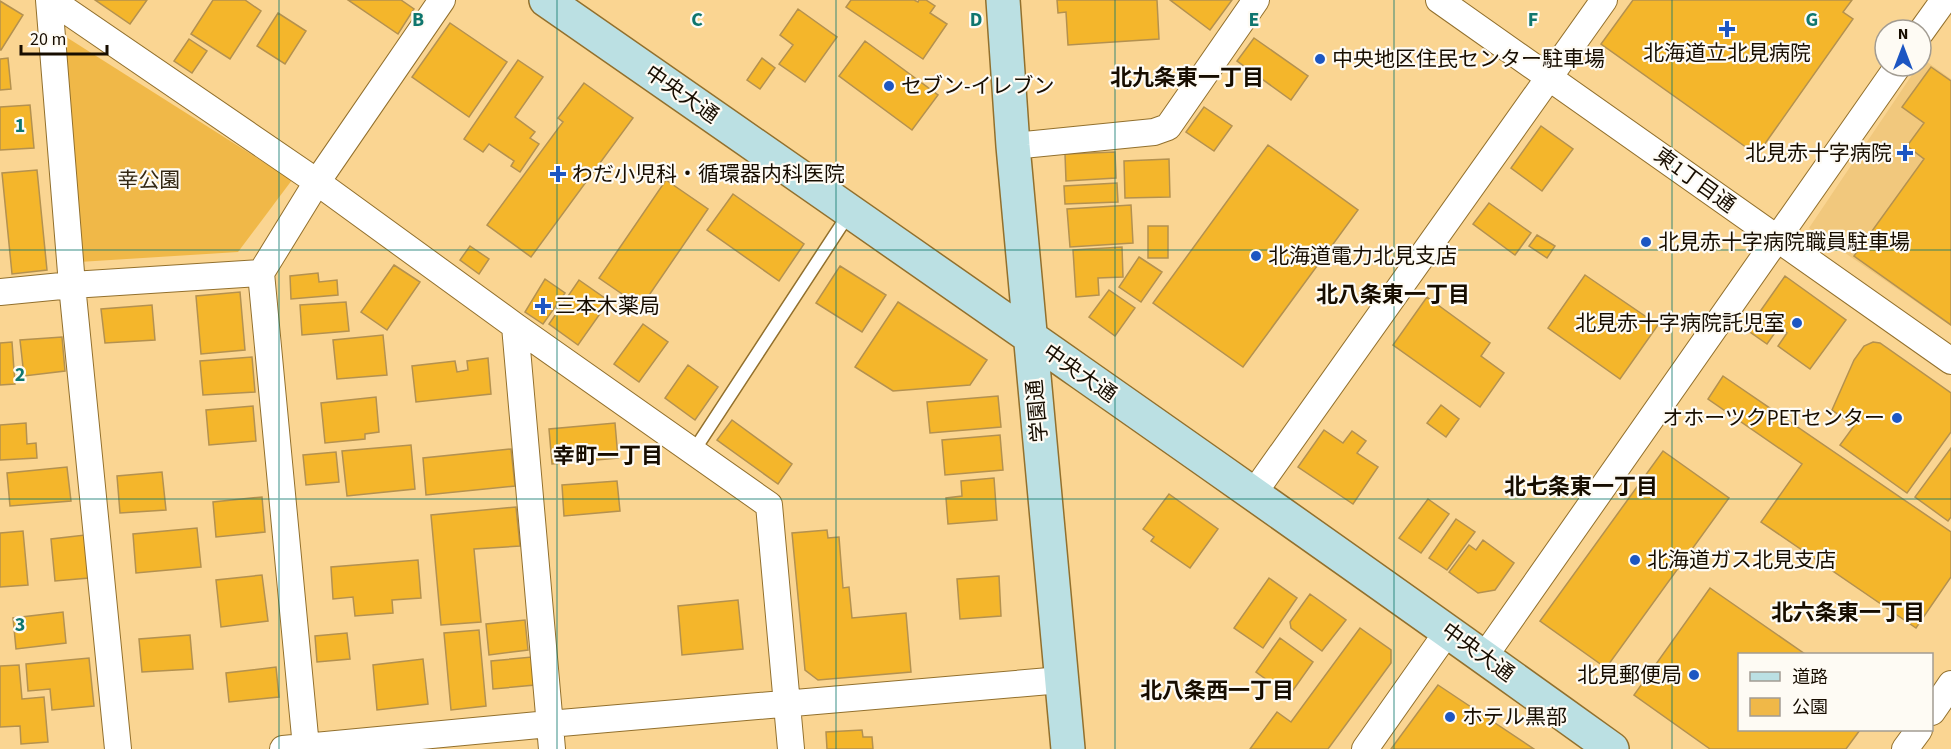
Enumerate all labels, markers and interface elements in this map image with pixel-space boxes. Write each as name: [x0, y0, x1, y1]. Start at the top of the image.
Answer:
text: B: [412, 6, 424, 34]
text: C: [691, 6, 703, 34]
text: D: [970, 6, 982, 34]
text: E: [1249, 6, 1259, 34]
text: F: [1528, 6, 1538, 34]
text: G: [1806, 6, 1818, 34]
scale bar: [21, 18, 106, 56]
north arrow: [1873, 18, 1933, 78]
marker: 北海道立北見病院: [1718, 20, 1736, 38]
text: N: [1898, 23, 1908, 45]
text: 20 m: [30, 27, 66, 52]
place label: 北海道立北見病院: [1643, 38, 1811, 68]
place label: 中央地区住民センター駐車場: [1332, 44, 1605, 74]
marker: 中央地区住民センター駐車場: [1313, 52, 1327, 66]
street label: 中央大通: [639, 58, 725, 130]
district label: 北九条東一丁目: [1110, 62, 1264, 94]
place label: セブン-イレブン: [901, 71, 1055, 101]
marker: セブン-イレブン: [882, 79, 896, 93]
text: 1: [15, 112, 25, 140]
place label: 北見赤十字病院: [1745, 138, 1892, 168]
street label: 東1丁目通: [1648, 140, 1742, 220]
marker: 北見赤十字病院: [1896, 144, 1914, 162]
place label: わだ小児科・循環器内科医院: [572, 159, 845, 189]
park label: 幸公園: [118, 165, 181, 195]
marker: わだ小児科・循環器内科医院: [549, 165, 567, 183]
place label: 北見赤十字病院職員駐車場: [1658, 227, 1910, 257]
marker: 北見赤十字病院職員駐車場: [1639, 235, 1653, 249]
place label: 北海道電力北見支店: [1268, 241, 1457, 271]
marker: 北海道電力北見支店: [1249, 249, 1263, 263]
district label: 北八条東一丁目: [1316, 279, 1470, 311]
place label: 三本木薬局: [555, 291, 660, 321]
marker: 三本木薬局: [536, 299, 550, 313]
place label: 北見赤十字病院託児室: [1575, 308, 1785, 338]
marker: 北見赤十字病院託児室: [1790, 316, 1804, 330]
street label: 中央大通: [1037, 337, 1123, 409]
text: 2: [15, 361, 25, 389]
street label: 学園通: [1019, 378, 1055, 444]
place label: オホーツクPETセンター: [1662, 403, 1885, 433]
marker: オホーツクPETセンター: [1890, 411, 1904, 425]
district label: 幸町一丁目: [553, 440, 663, 472]
district label: 北七条東一丁目: [1504, 471, 1658, 503]
place label: 北海道ガス北見支店: [1647, 545, 1836, 575]
marker: 北海道ガス北見支店: [1628, 553, 1642, 567]
district label: 北六条東一丁目: [1771, 597, 1925, 629]
text: 3: [15, 611, 25, 639]
street label: 中央大通: [1435, 615, 1521, 689]
legend: [1738, 653, 1933, 731]
place label: 北見郵便局: [1577, 660, 1682, 690]
text: 道路: [1792, 665, 1828, 690]
marker: 北見郵便局: [1687, 668, 1701, 682]
district label: 北八条西一丁目: [1140, 675, 1294, 707]
text: 公園: [1792, 695, 1828, 720]
place label: ホテル黒部: [1462, 702, 1567, 732]
marker: ホテル黒部: [1443, 710, 1457, 724]

